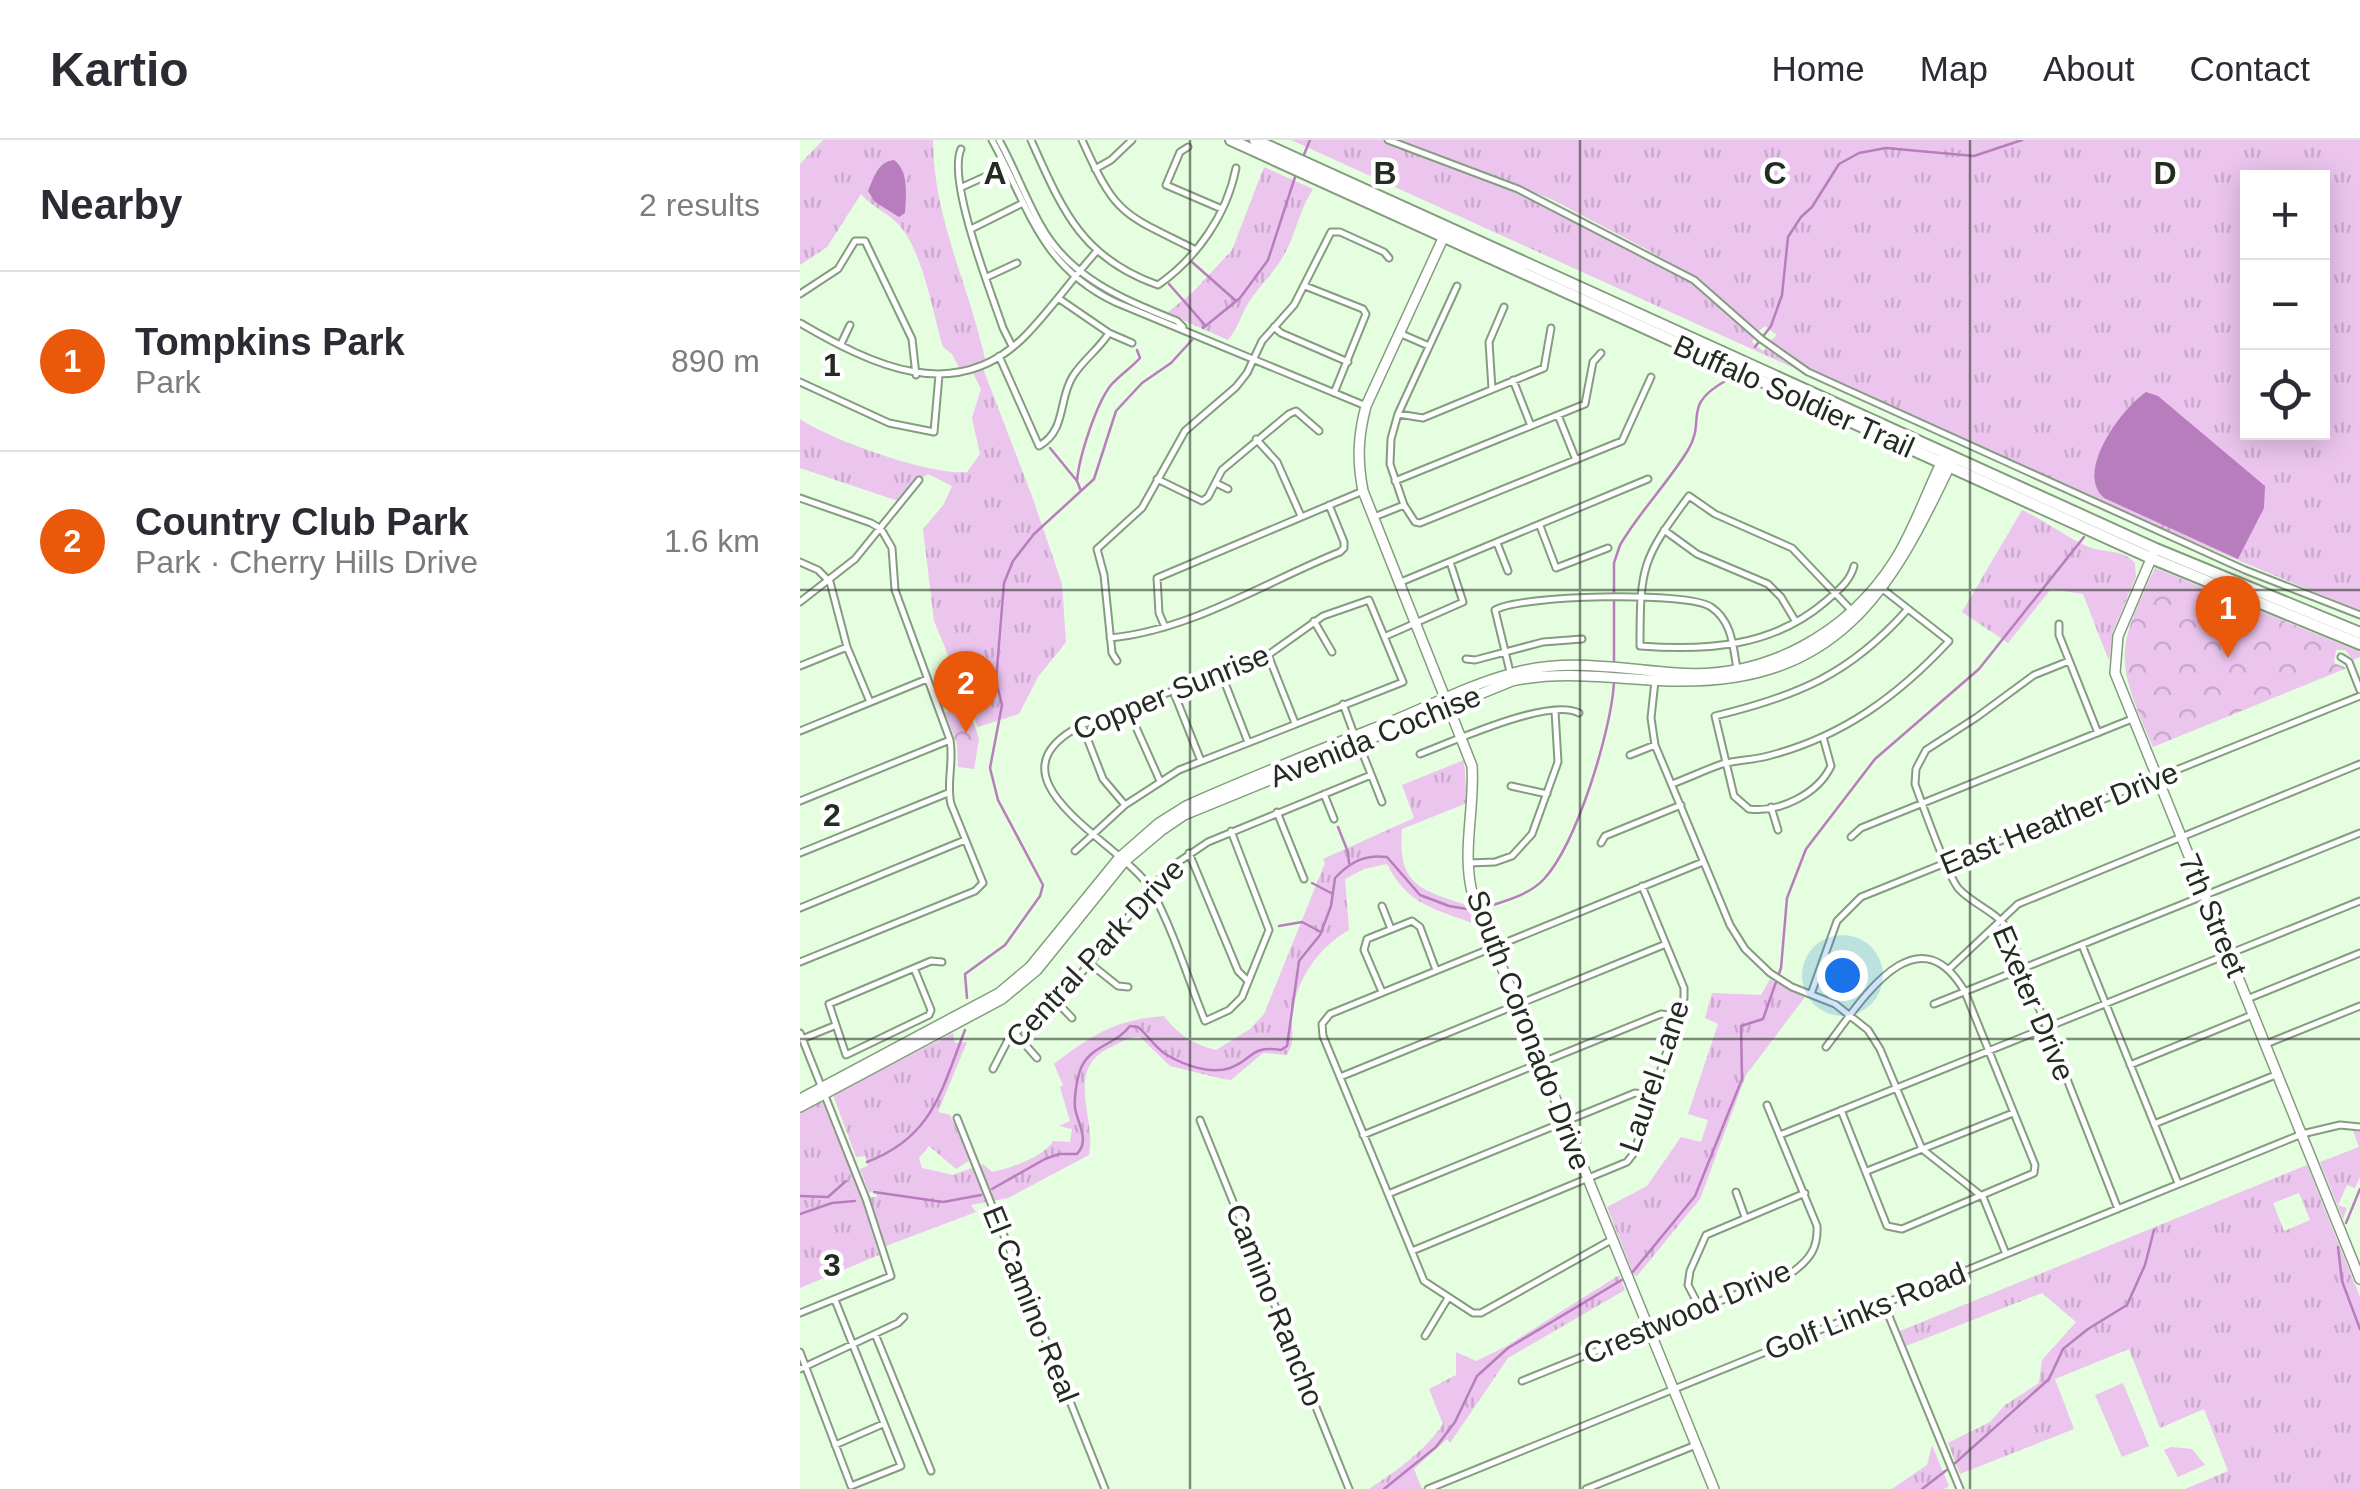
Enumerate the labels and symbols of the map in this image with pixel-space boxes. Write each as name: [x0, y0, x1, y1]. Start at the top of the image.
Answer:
text: A: [983, 155, 1007, 191]
text: B: [1373, 155, 1397, 191]
text: C: [1763, 155, 1787, 191]
text: D: [2153, 155, 2177, 191]
street label: Buffalo Soldier Trail: [1669, 328, 1919, 464]
text: 1: [823, 347, 841, 383]
pin: 1: [2196, 576, 2260, 658]
street label: Copper Sunrise: [1068, 638, 1274, 746]
pin: 2: [934, 650, 998, 733]
street label: Avenida Cochise: [1265, 679, 1485, 793]
street label: East Heather Drive: [1935, 755, 2183, 881]
text: 2: [823, 797, 841, 833]
street label: 7th Street: [2172, 849, 2254, 982]
street label: Central Park Drive: [999, 852, 1191, 1054]
street label: South Coronado Drive: [1460, 886, 1598, 1174]
street label: Exeter Drive: [1987, 921, 2081, 1085]
your location: [1817, 950, 1868, 1001]
street label: Laurel Lane: [1613, 996, 1695, 1156]
street label: Camino Rancho: [1219, 1199, 1331, 1411]
street label: El Camino Real: [977, 1201, 1085, 1407]
text: 3: [823, 1247, 841, 1283]
street label: Crestwood Drive: [1578, 1253, 1796, 1371]
street label: Golf Links Road: [1760, 1256, 1970, 1366]

